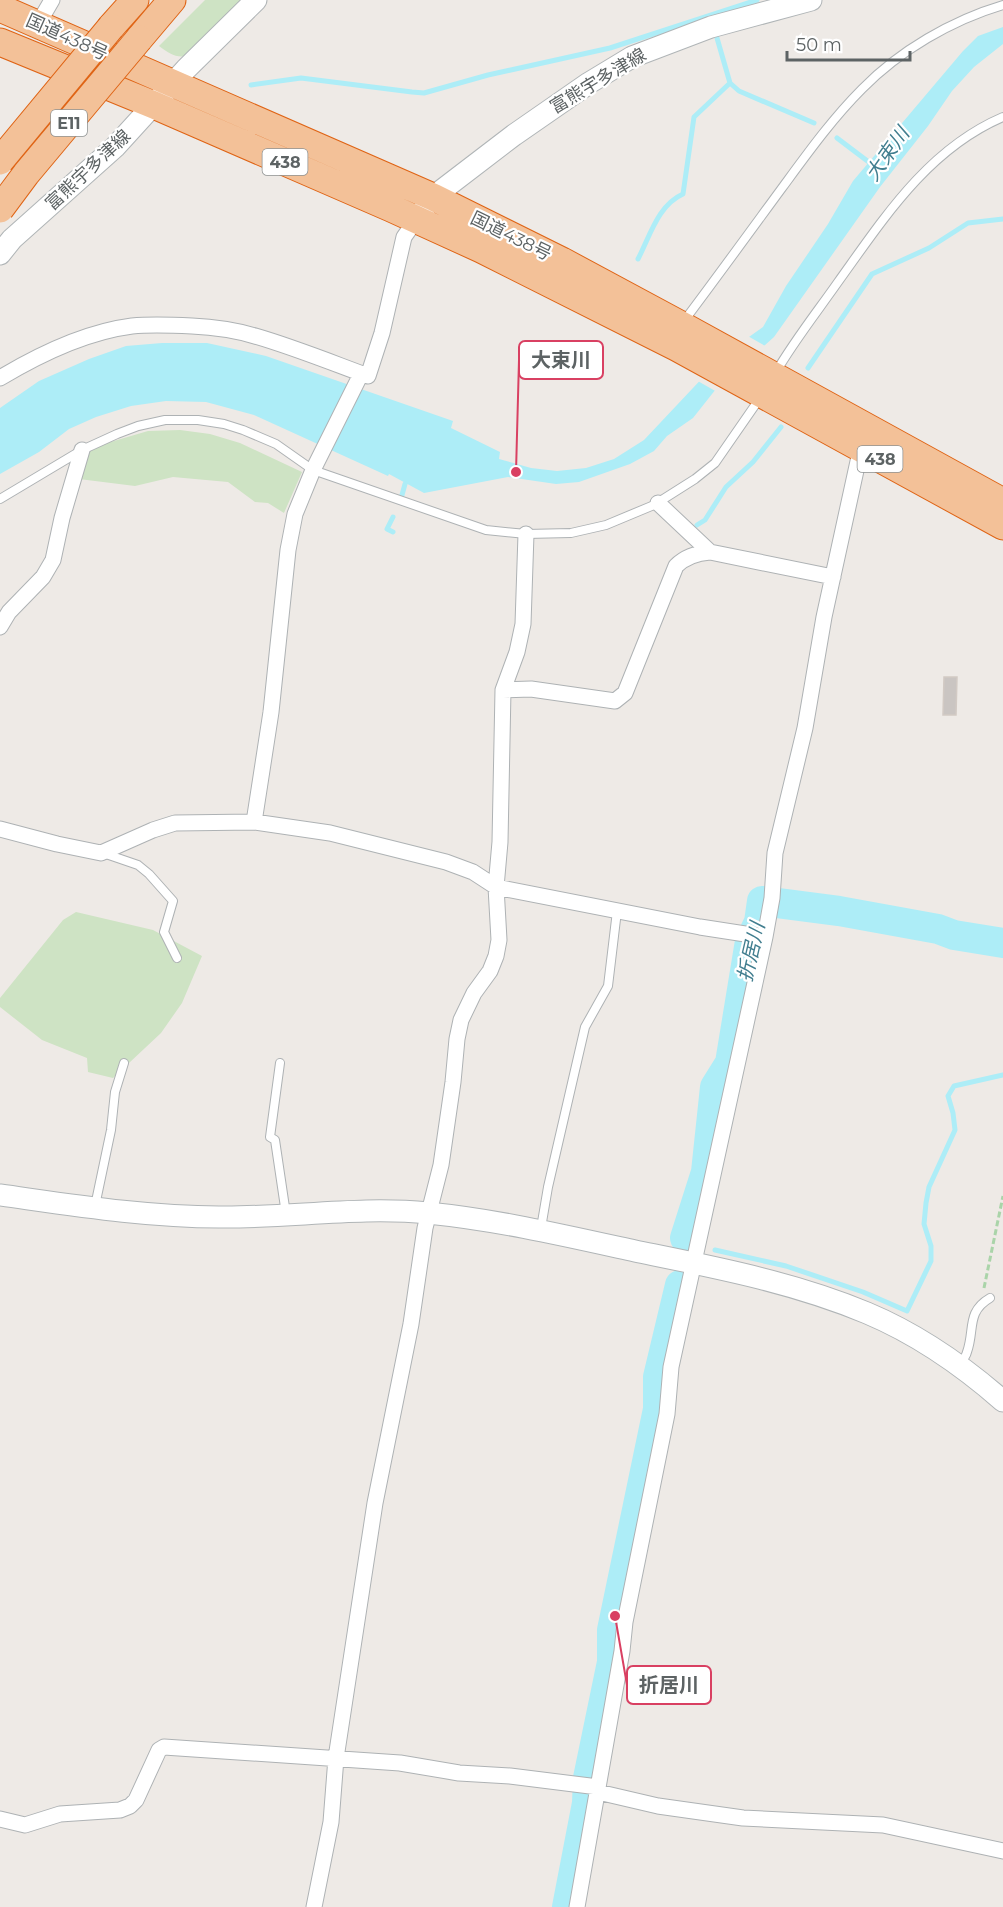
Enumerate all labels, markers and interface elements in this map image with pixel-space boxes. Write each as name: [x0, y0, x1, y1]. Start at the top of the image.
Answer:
street label: 国道438号: [23, 9, 111, 65]
scale bar: [787, 24, 910, 62]
text: 50 m: [796, 34, 842, 56]
street label: 富熊宇多津線: [546, 44, 650, 118]
road number: E11: [51, 110, 87, 136]
water label: 大束川: [860, 121, 915, 185]
street label: 富熊宇多津線: [41, 125, 135, 215]
road number: 438: [262, 149, 308, 175]
street label: 国道438号: [467, 207, 555, 265]
callout: 大束川: [519, 341, 603, 379]
text: 大束川: [531, 348, 591, 372]
road number: 438: [858, 446, 902, 472]
water label: 折居川: [733, 918, 770, 984]
callout: 折居川: [627, 1666, 711, 1704]
text: 折居川: [639, 1673, 699, 1697]

